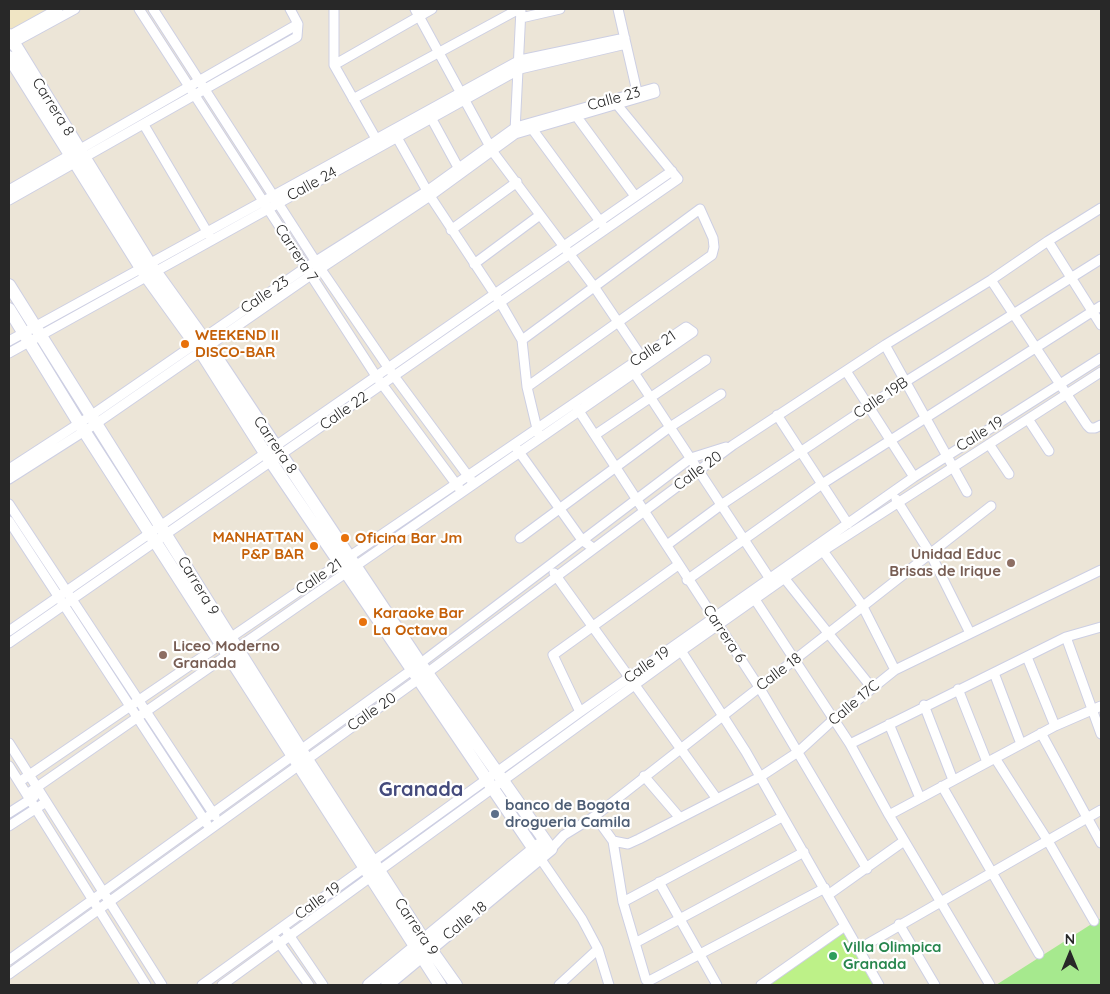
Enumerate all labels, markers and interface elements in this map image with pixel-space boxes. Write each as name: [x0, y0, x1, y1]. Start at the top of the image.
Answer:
street label: Carrera 8: [28, 74, 78, 140]
street label: Calle 23: [585, 83, 643, 115]
street label: Calle 24: [284, 163, 340, 205]
street label: Carrera 7: [271, 221, 321, 285]
street label: Calle 23: [237, 272, 293, 318]
place label: WEEKEND II DISCO-BAR: [195, 326, 279, 361]
street label: Calle 21: [626, 327, 680, 371]
marker: WEEKEND II DISCO-BAR: [179, 338, 191, 350]
street label: Calle 19B: [850, 373, 912, 423]
street label: Calle 22: [316, 388, 372, 434]
street label: Carrera 8: [249, 413, 301, 477]
street label: Calle 19: [953, 413, 1007, 455]
street label: Calle 20: [670, 447, 726, 495]
place label: MANHATTAN P&P BAR: [212, 528, 304, 563]
place label: Oficina Bar Jm: [355, 529, 462, 547]
marker: Oficina Bar Jm: [339, 532, 351, 544]
marker: MANHATTAN P&P BAR: [308, 540, 320, 552]
place label: Unidad Educ Brisas de Irique: [889, 545, 1001, 580]
street label: Carrera 9: [173, 553, 223, 619]
street label: Calle 21: [292, 555, 346, 599]
marker: Unidad Educ Brisas de Irique: [1005, 557, 1017, 569]
street label: Carrera 6: [699, 602, 749, 666]
place label: Karaoke Bar La Octava: [373, 604, 464, 639]
marker: Karaoke Bar La Octava: [357, 616, 369, 628]
place label: Liceo Moderno Granada: [173, 637, 280, 672]
street label: Calle 19: [620, 643, 674, 687]
marker: Liceo Moderno Granada: [157, 649, 169, 661]
street label: Calle 18: [753, 649, 805, 695]
street label: Calle 17C: [825, 677, 883, 729]
street label: Calle 20: [344, 689, 400, 735]
district label: Granada: [379, 778, 463, 802]
place label: banco de Bogota drogueria Camila: [505, 796, 630, 831]
marker: banco de Bogota drogueria Camila: [489, 808, 501, 820]
street label: Calle 19: [292, 878, 344, 924]
street label: Carrera 9: [390, 895, 442, 959]
street label: Calle 18: [439, 898, 491, 944]
north arrow: [1045, 929, 1095, 979]
text: N: [1065, 930, 1075, 948]
place label: Villa Olimpica Granada: [843, 938, 941, 973]
marker: Villa Olimpica Granada: [827, 950, 839, 962]

